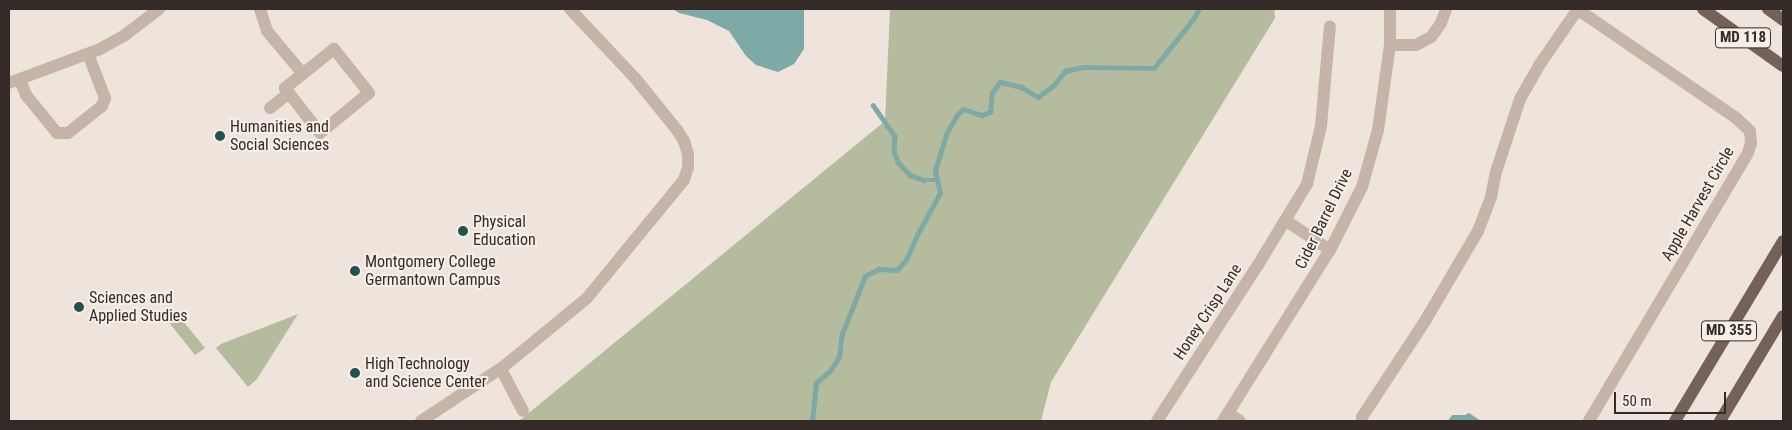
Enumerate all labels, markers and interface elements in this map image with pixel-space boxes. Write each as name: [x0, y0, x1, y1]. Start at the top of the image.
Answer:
road number: MD 118: [1714, 26, 1772, 50]
place label: Humanities and Social Sciences: [230, 117, 329, 155]
marker: Humanities and Social Sciences: [214, 130, 226, 142]
street label: Apple Harvest Circle: [1658, 144, 1738, 264]
street label: Cider Barrel Drive: [1291, 166, 1357, 272]
place label: Physical Education: [473, 212, 536, 250]
marker: Physical Education: [457, 225, 469, 237]
place label: Montgomery College Germantown Campus: [365, 252, 500, 290]
street label: Honey Crisp Lane: [1170, 260, 1246, 364]
marker: Montgomery College Germantown Campus: [349, 265, 361, 277]
place label: Sciences and Applied Studies: [89, 288, 188, 326]
marker: Sciences and Applied Studies: [73, 301, 85, 313]
road number: MD 355: [1700, 318, 1758, 344]
place label: High Technology and Science Center: [365, 354, 487, 392]
marker: High Technology and Science Center: [349, 367, 361, 379]
scale bar: [1617, 382, 1730, 414]
text: 50 m: [1622, 392, 1652, 410]

